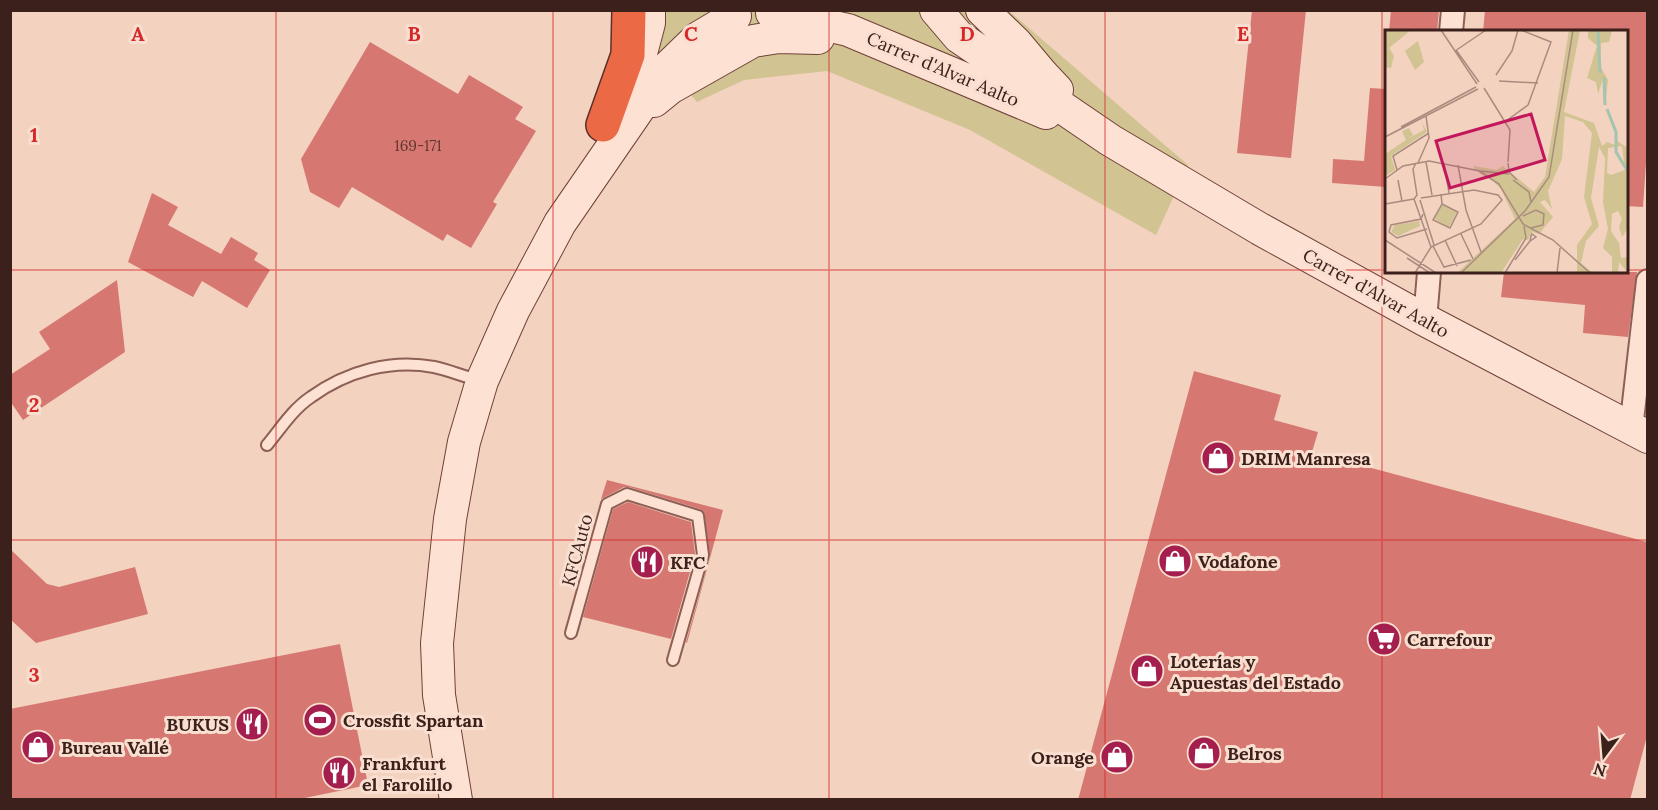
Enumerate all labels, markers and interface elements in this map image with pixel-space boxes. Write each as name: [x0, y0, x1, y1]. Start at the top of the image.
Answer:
text: A: [131, 21, 145, 46]
text: B: [407, 21, 421, 46]
text: C: [684, 21, 698, 46]
text: D: [959, 21, 975, 46]
text: E: [1237, 21, 1249, 46]
street label: Carrer d'Alvar Aalto: [863, 26, 1023, 112]
inset map: [1385, 30, 1628, 273]
text: 1: [30, 122, 38, 147]
house number: 169-171: [394, 136, 442, 155]
street label: Carrer d'Alvar Aalto: [1299, 243, 1453, 343]
text: 2: [29, 392, 39, 417]
shop icon: DRIM Manresa: [1200, 440, 1236, 476]
place label: DRIM Manresa: [1241, 447, 1371, 470]
street label: KFCAuto: [556, 511, 598, 589]
shop icon: Vodafone: [1157, 543, 1193, 579]
restaurant icon: KFC: [629, 544, 665, 580]
place label: Vodafone: [1198, 550, 1278, 573]
place label: KFC: [670, 551, 706, 574]
supermarket icon: Carrefour: [1366, 621, 1402, 657]
place label: Carrefour: [1407, 628, 1492, 651]
place label: Loterías y Apuestas del Estado: [1170, 650, 1341, 694]
shop icon: Loterías y Apuestas del Estado: [1129, 653, 1165, 689]
text: 3: [28, 662, 40, 687]
sports icon: Crossfit Spartan: [302, 702, 338, 738]
restaurant icon: BUKUS: [234, 706, 270, 742]
place label: Crossfit Spartan: [343, 709, 484, 732]
place label: BUKUS: [166, 713, 229, 736]
north arrow: [1574, 726, 1634, 786]
shop icon: Bureau Vallé: [20, 729, 56, 765]
shop icon: Belros: [1186, 735, 1222, 771]
place label: Bureau Vallé: [61, 736, 169, 759]
shop icon: Orange: [1099, 739, 1135, 775]
place label: Belros: [1227, 742, 1282, 765]
place label: Orange: [1031, 746, 1094, 769]
place label: Frankfurt el Farolillo: [362, 752, 453, 796]
restaurant icon: Frankfurt el Farolillo: [321, 755, 357, 791]
text: N: [1591, 759, 1609, 782]

